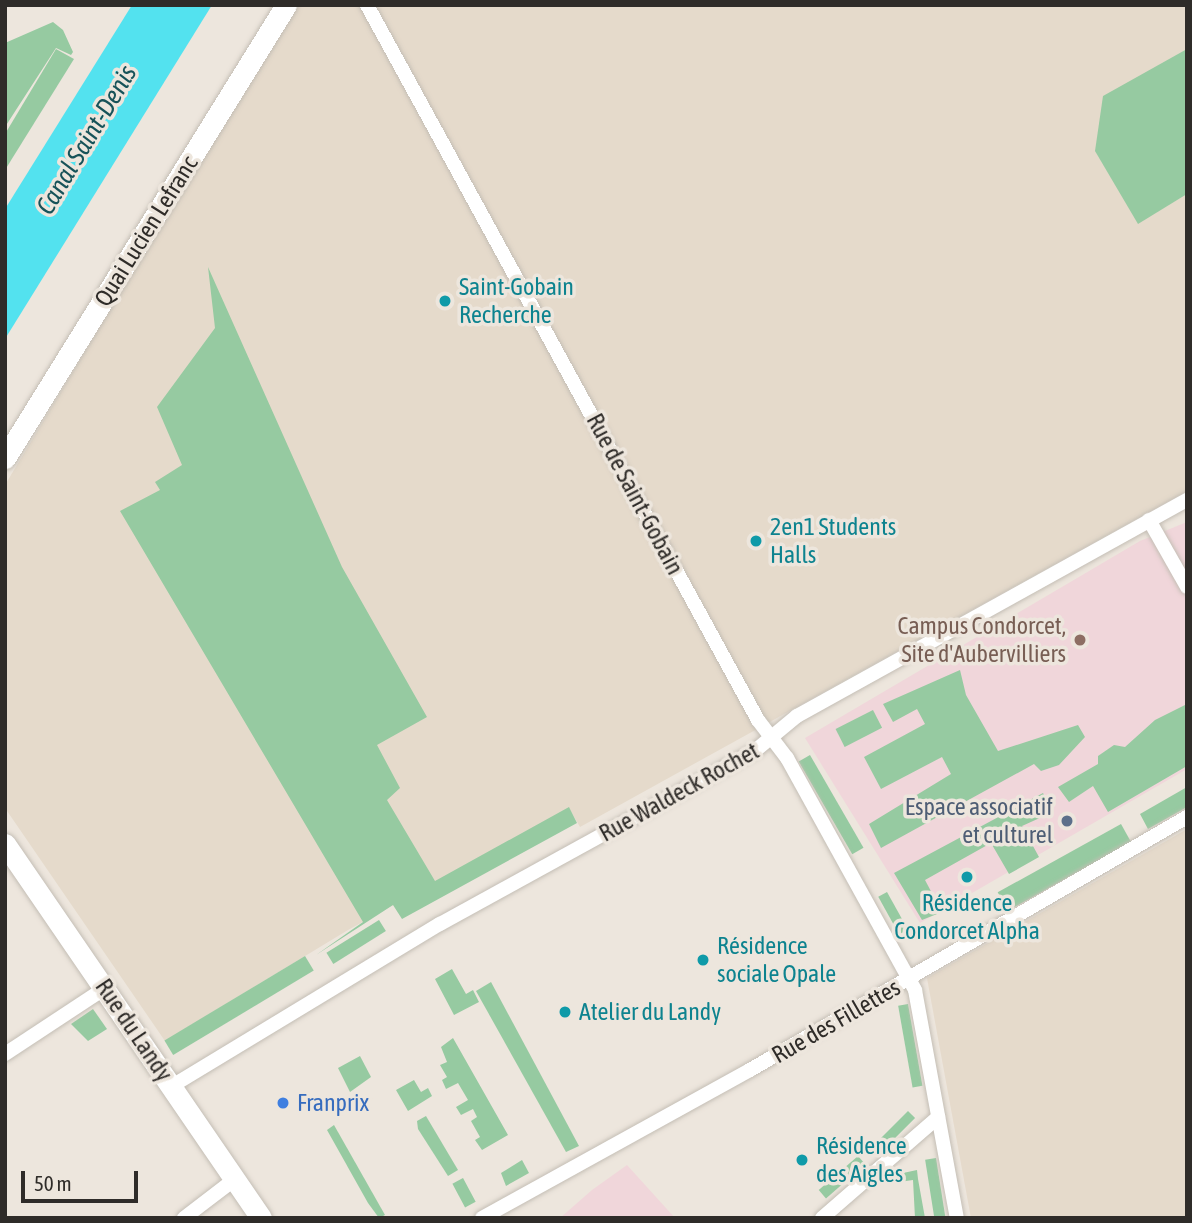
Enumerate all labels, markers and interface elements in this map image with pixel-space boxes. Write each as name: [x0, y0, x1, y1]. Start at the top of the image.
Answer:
water label: Canal Saint-Denis: [30, 60, 144, 220]
street label: Quai Lucien Lefranc: [88, 151, 204, 311]
place label: Saint-Gobain Recherche: [459, 273, 574, 329]
marker: Saint-Gobain Recherche: [437, 293, 453, 309]
street label: Rue de Saint-Gobain: [580, 409, 690, 579]
place label: 2en1 Students Halls: [770, 513, 896, 569]
marker: 2en1 Students Halls: [748, 533, 764, 549]
place label: Campus Condorcet, Site d'Aubervilliers: [898, 612, 1066, 668]
marker: Campus Condorcet, Site d'Aubervilliers: [1072, 632, 1088, 648]
street label: Rue Waldeck Rochet: [594, 736, 764, 848]
place label: Espace associatif et culturel: [905, 793, 1053, 849]
marker: Espace associatif et culturel: [1059, 813, 1075, 829]
marker: Résidence Condorcet Alpha: [959, 869, 975, 885]
place label: Résidence Condorcet Alpha: [894, 889, 1040, 945]
place label: Résidence sociale Opale: [717, 932, 836, 988]
marker: Résidence sociale Opale: [695, 952, 711, 968]
street label: Rue du Landy: [89, 973, 179, 1087]
street label: Rue des Fillettes: [767, 973, 905, 1069]
place label: Atelier du Landy: [579, 998, 721, 1026]
marker: Atelier du Landy: [557, 1004, 573, 1020]
place label: Franprix: [297, 1089, 369, 1117]
marker: Franprix: [275, 1095, 291, 1111]
place label: Résidence des Aigles: [816, 1132, 907, 1188]
marker: Résidence des Aigles: [794, 1152, 810, 1168]
scale bar: [24, 1156, 142, 1200]
text: 50 m: [34, 1171, 72, 1195]

